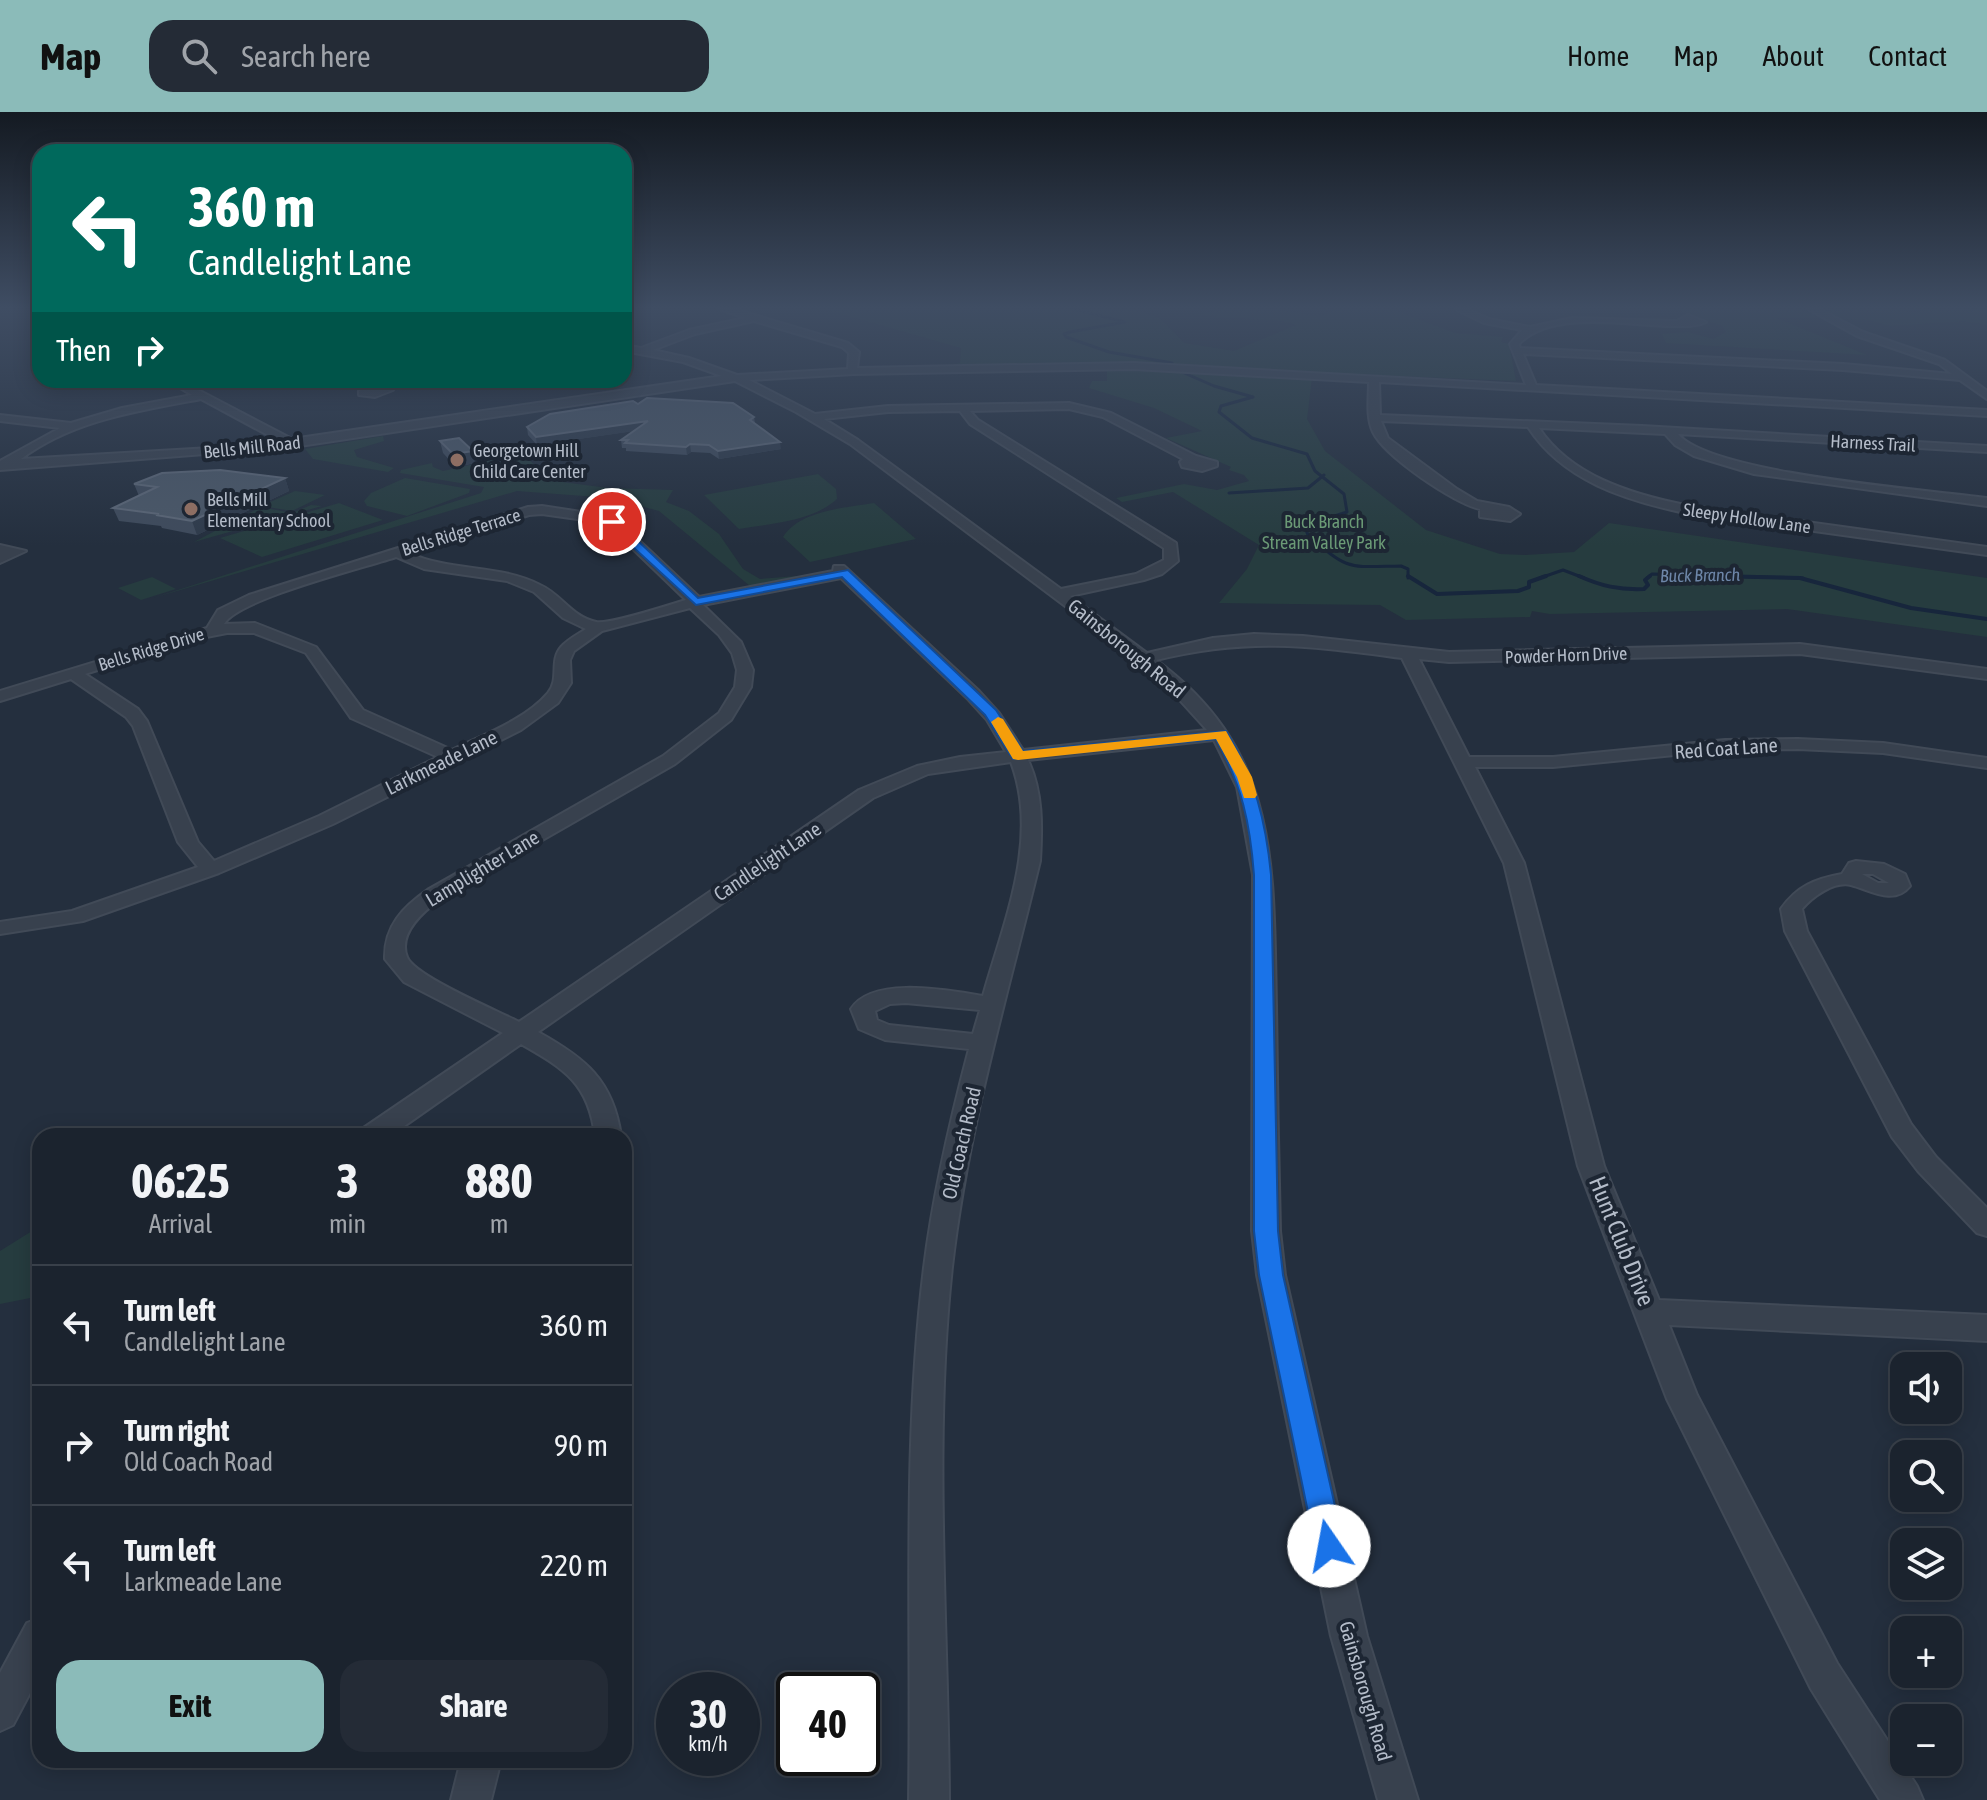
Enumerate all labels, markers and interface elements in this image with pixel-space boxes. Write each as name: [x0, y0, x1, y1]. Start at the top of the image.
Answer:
search box: [149, 20, 709, 92]
icon: search: [177, 34, 221, 78]
text: Map: [40, 35, 101, 78]
text: Search here: [241, 39, 371, 73]
text: Home: [1567, 40, 1629, 72]
text: Map: [1673, 40, 1718, 72]
text: About: [1762, 40, 1824, 72]
text: Contact: [1868, 40, 1947, 72]
text: 360 m: [188, 175, 315, 239]
icon: left: [56, 176, 160, 280]
text: Candlelight Lane: [188, 241, 412, 283]
icon: right: [127, 328, 171, 372]
text: Then: [56, 333, 111, 367]
street label: Harness Trail: [1830, 430, 1916, 456]
street label: Bells Mill Road: [202, 431, 302, 463]
place label: Georgetown Hill Child Care Center: [473, 440, 586, 482]
marker: Georgetown Hill Child Care Center: [448, 451, 466, 469]
pin: [578, 488, 646, 556]
place label: Bells Mill Elementary School: [207, 489, 331, 531]
street label: Sleepy Hollow Lane: [1682, 499, 1812, 537]
marker: Bells Mill Elementary School: [182, 500, 200, 518]
icon: arrive: [590, 500, 634, 544]
street label: Bells Ridge Terrace: [399, 504, 523, 560]
park label: Buck Branch Stream Valley Park: [1262, 511, 1386, 553]
water label: Buck Branch: [1660, 564, 1740, 586]
street label: Gainsborough Road: [1064, 594, 1190, 702]
street label: Bells Ridge Drive: [95, 623, 207, 675]
street label: Powder Horn Drive: [1505, 642, 1627, 668]
street label: Larkmeade Lane: [381, 725, 501, 799]
street label: Red Coat Lane: [1674, 733, 1778, 763]
street label: Candlelight Lane: [709, 817, 825, 905]
street label: Lamplighter Lane: [421, 825, 543, 911]
street label: Old Coach Road: [937, 1085, 985, 1201]
text: 06:25: [131, 1153, 230, 1208]
text: 3: [336, 1153, 359, 1208]
text: 880: [465, 1153, 533, 1208]
street label: Hunt Club Drive: [1584, 1172, 1660, 1310]
text: Arrival: [149, 1209, 212, 1239]
text: min: [329, 1209, 366, 1239]
text: m: [490, 1209, 508, 1239]
text: Turn left: [124, 1293, 216, 1327]
icon: left: [56, 1303, 100, 1347]
text: 360 m: [540, 1308, 608, 1342]
text: Candlelight Lane: [124, 1327, 285, 1357]
map controls: [1890, 1352, 1962, 1776]
button: sound: [1890, 1352, 1962, 1424]
text: Turn right: [124, 1413, 230, 1447]
icon: right: [56, 1423, 100, 1467]
text: 90 m: [554, 1428, 608, 1462]
button: search: [1890, 1440, 1962, 1512]
text: Old Coach Road: [124, 1447, 273, 1477]
position arrow: [1287, 1504, 1371, 1588]
button: layers: [1890, 1528, 1962, 1600]
text: Turn left: [124, 1533, 216, 1567]
icon: left: [56, 1543, 100, 1587]
text: 220 m: [540, 1548, 608, 1582]
text: Larkmeade Lane: [124, 1567, 282, 1597]
button: +: [1890, 1616, 1962, 1688]
street label: Gainsborough Road: [1335, 1618, 1397, 1764]
button: Exit: [56, 1660, 324, 1752]
button: Share: [340, 1660, 608, 1752]
speed limit sign: 40: [776, 1672, 880, 1776]
text: 30: [689, 1691, 727, 1736]
button: −: [1890, 1704, 1962, 1776]
text: km/h: [688, 1732, 728, 1755]

